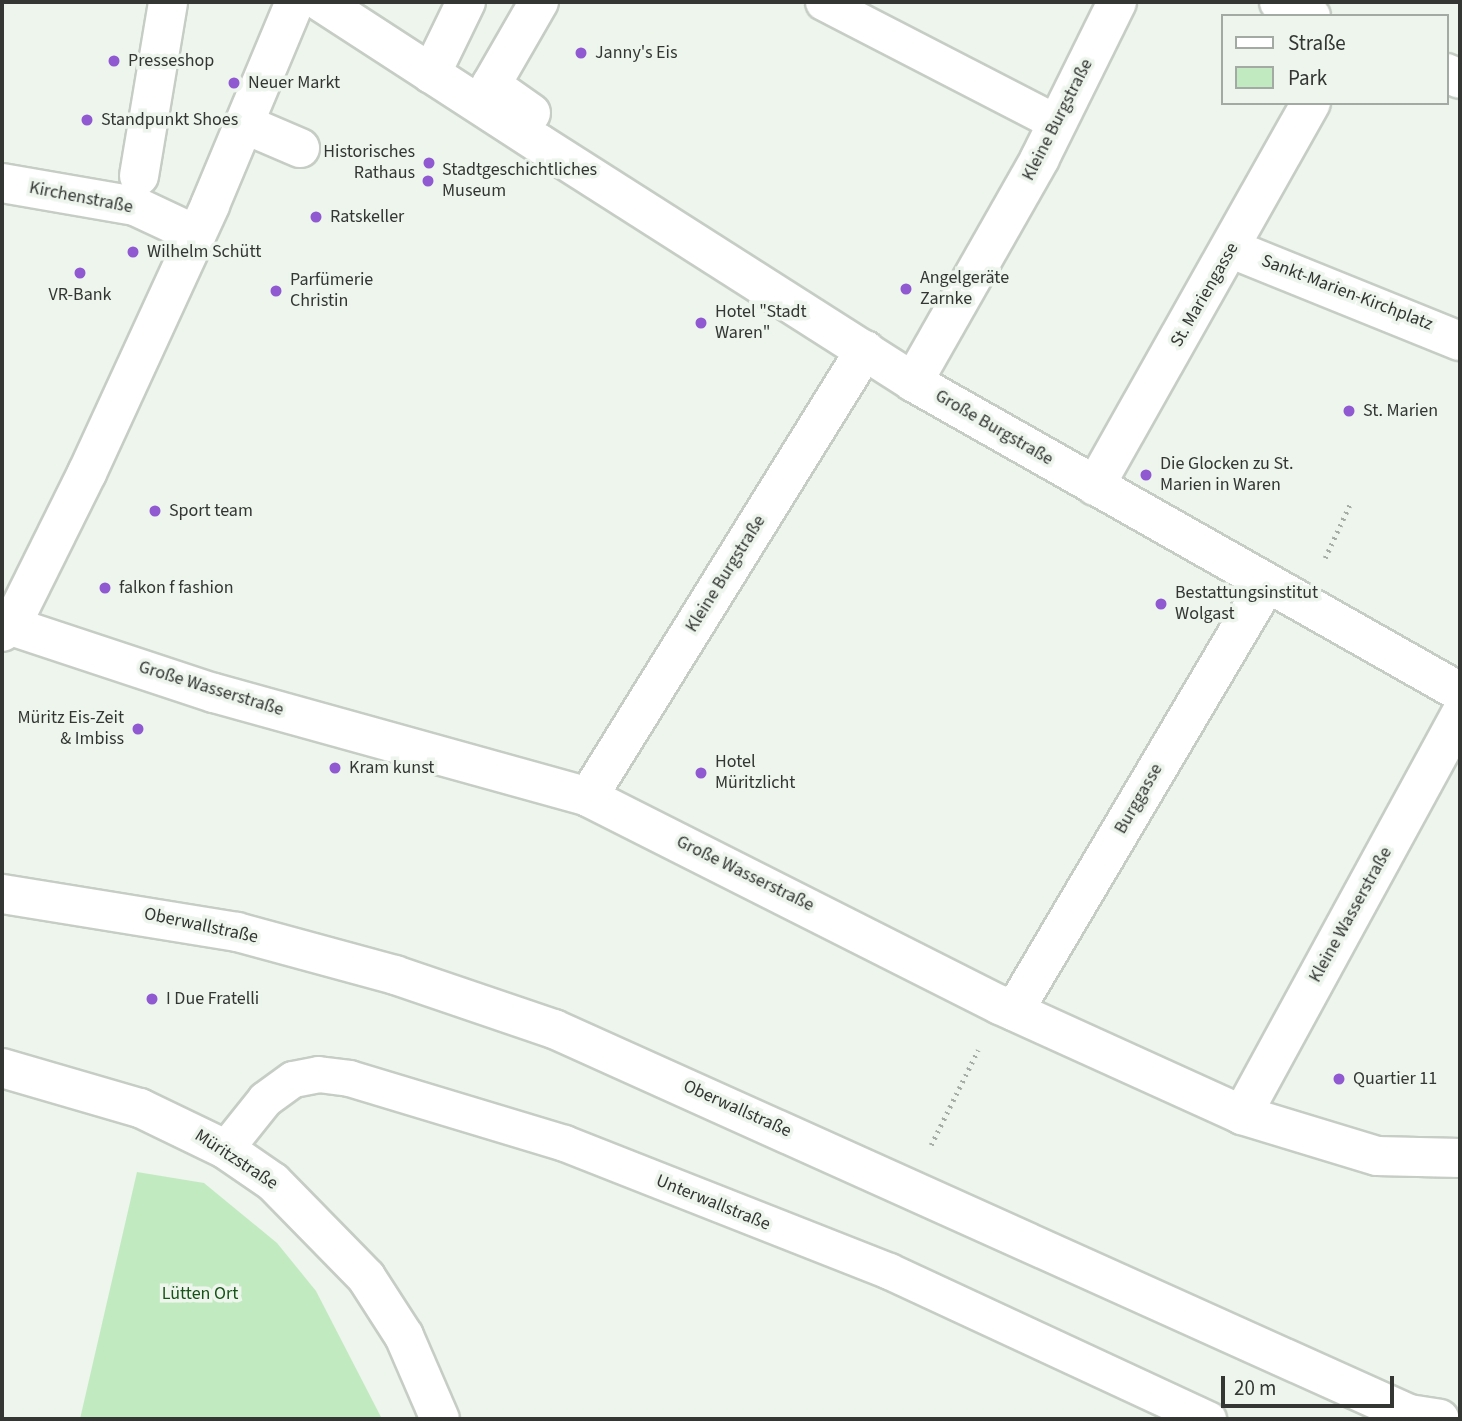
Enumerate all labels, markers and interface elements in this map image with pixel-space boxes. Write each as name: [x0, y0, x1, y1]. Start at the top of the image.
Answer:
legend: [1220, 14, 1448, 105]
text: Straße: [1288, 28, 1346, 58]
place label: Janny's Eis: [595, 42, 678, 64]
marker: Janny's Eis: [573, 45, 589, 61]
place label: Presseshop: [128, 50, 214, 72]
marker: Presseshop: [106, 53, 122, 69]
street label: Kleine Burgstraße: [1018, 56, 1098, 184]
text: Park: [1288, 63, 1327, 93]
place label: Neuer Markt: [248, 72, 340, 94]
marker: Neuer Markt: [226, 75, 242, 91]
place label: Standpunkt Shoes: [101, 109, 238, 131]
marker: Standpunkt Shoes: [79, 112, 95, 128]
place label: Historisches Rathaus: [323, 142, 415, 184]
marker: Historisches Rathaus: [421, 155, 437, 171]
place label: Stadtgeschichtliches Museum: [442, 160, 597, 202]
marker: Stadtgeschichtliches Museum: [420, 173, 436, 189]
street label: Kirchenstraße: [27, 177, 135, 219]
place label: Ratskeller: [330, 206, 404, 228]
marker: Ratskeller: [308, 209, 324, 225]
street label: St. Mariengasse: [1166, 239, 1244, 351]
place label: Wilhelm Schütt: [147, 241, 261, 263]
marker: Wilhelm Schütt: [125, 244, 141, 260]
street label: Sankt-Marien-Kirchplatz: [1258, 250, 1436, 336]
marker: VR-Bank: [72, 265, 88, 281]
place label: Angelgeräte Zarnke: [920, 268, 1009, 310]
place label: Parfümerie Christin: [290, 270, 373, 312]
marker: Angelgeräte Zarnke: [898, 281, 914, 297]
marker: Parfümerie Christin: [268, 283, 284, 299]
place label: VR-Bank: [49, 284, 111, 306]
place label: Hotel "Stadt Waren": [715, 302, 807, 344]
marker: Hotel "Stadt Waren": [693, 315, 709, 331]
street label: Große Burgstraße: [931, 385, 1057, 471]
place label: St. Marien: [1363, 400, 1438, 422]
marker: St. Marien: [1341, 403, 1357, 419]
place label: Die Glocken zu St. Marien in Waren: [1160, 454, 1293, 496]
marker: Die Glocken zu St. Marien in Waren: [1138, 467, 1154, 483]
place label: Sport team: [169, 500, 253, 522]
marker: Sport team: [147, 503, 163, 519]
street label: Kleine Burgstraße: [681, 512, 771, 636]
place label: falkon f fashion: [119, 577, 234, 599]
marker: falkon f fashion: [97, 580, 113, 596]
place label: Bestattungsinstitut Wolgast: [1175, 583, 1318, 626]
marker: Bestattungsinstitut Wolgast: [1153, 596, 1169, 612]
street label: Große Wasserstraße: [136, 657, 286, 721]
place label: Müritz Eis-Zeit & Imbiss: [17, 708, 124, 750]
marker: Müritz Eis-Zeit & Imbiss: [130, 721, 146, 737]
place label: Hotel Müritzlicht: [715, 752, 795, 794]
place label: Kram kunst: [349, 757, 434, 779]
marker: Kram kunst: [327, 760, 343, 776]
street label: Burggasse: [1110, 760, 1168, 838]
marker: Hotel Müritzlicht: [693, 765, 709, 781]
street label: Große Wasserstraße: [673, 831, 817, 917]
street label: Kleine Wasserstraße: [1305, 844, 1397, 986]
street label: Oberwallstraße: [142, 903, 260, 949]
place label: I Due Fratelli: [166, 988, 259, 1010]
marker: I Due Fratelli: [144, 991, 160, 1007]
place label: Quartier 11: [1353, 1068, 1437, 1090]
marker: Quartier 11: [1331, 1071, 1347, 1087]
street label: Oberwallstraße: [680, 1076, 794, 1142]
street label: Müritzstraße: [190, 1125, 282, 1195]
street label: Unterwallstraße: [653, 1170, 773, 1236]
park label: Lütten Ort: [162, 1283, 238, 1305]
scale bar: [1224, 1362, 1397, 1406]
text: 20 m: [1234, 1373, 1276, 1403]

